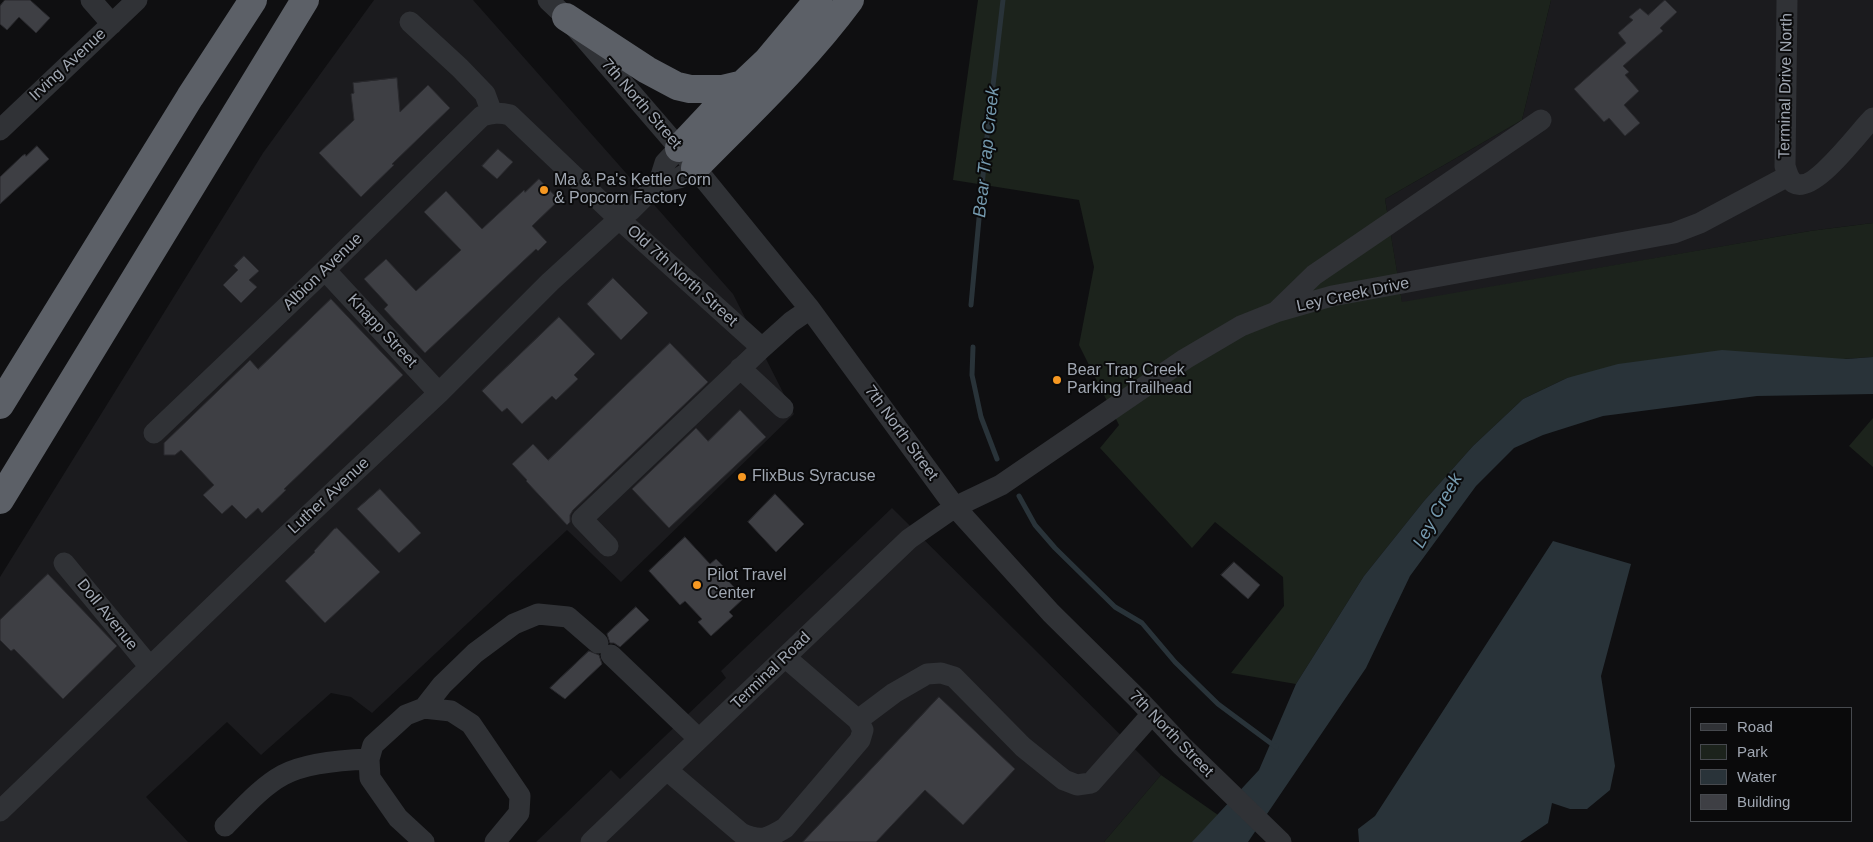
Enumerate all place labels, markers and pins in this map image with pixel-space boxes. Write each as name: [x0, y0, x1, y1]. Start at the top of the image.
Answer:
place label: Ma & Pa's Kettle Corn & Popcorn Factory: [554, 171, 711, 209]
marker: Ma & Pa's Kettle Corn & Popcorn Factory: [538, 184, 550, 196]
place label: Bear Trap Creek Parking Trailhead: [1067, 361, 1192, 399]
marker: Bear Trap Creek Parking Trailhead: [1051, 374, 1063, 386]
place label: FlixBus Syracuse: [752, 467, 876, 487]
marker: FlixBus Syracuse: [736, 471, 748, 483]
place label: Pilot Travel Center: [707, 566, 786, 604]
marker: Pilot Travel Center: [691, 579, 703, 591]

